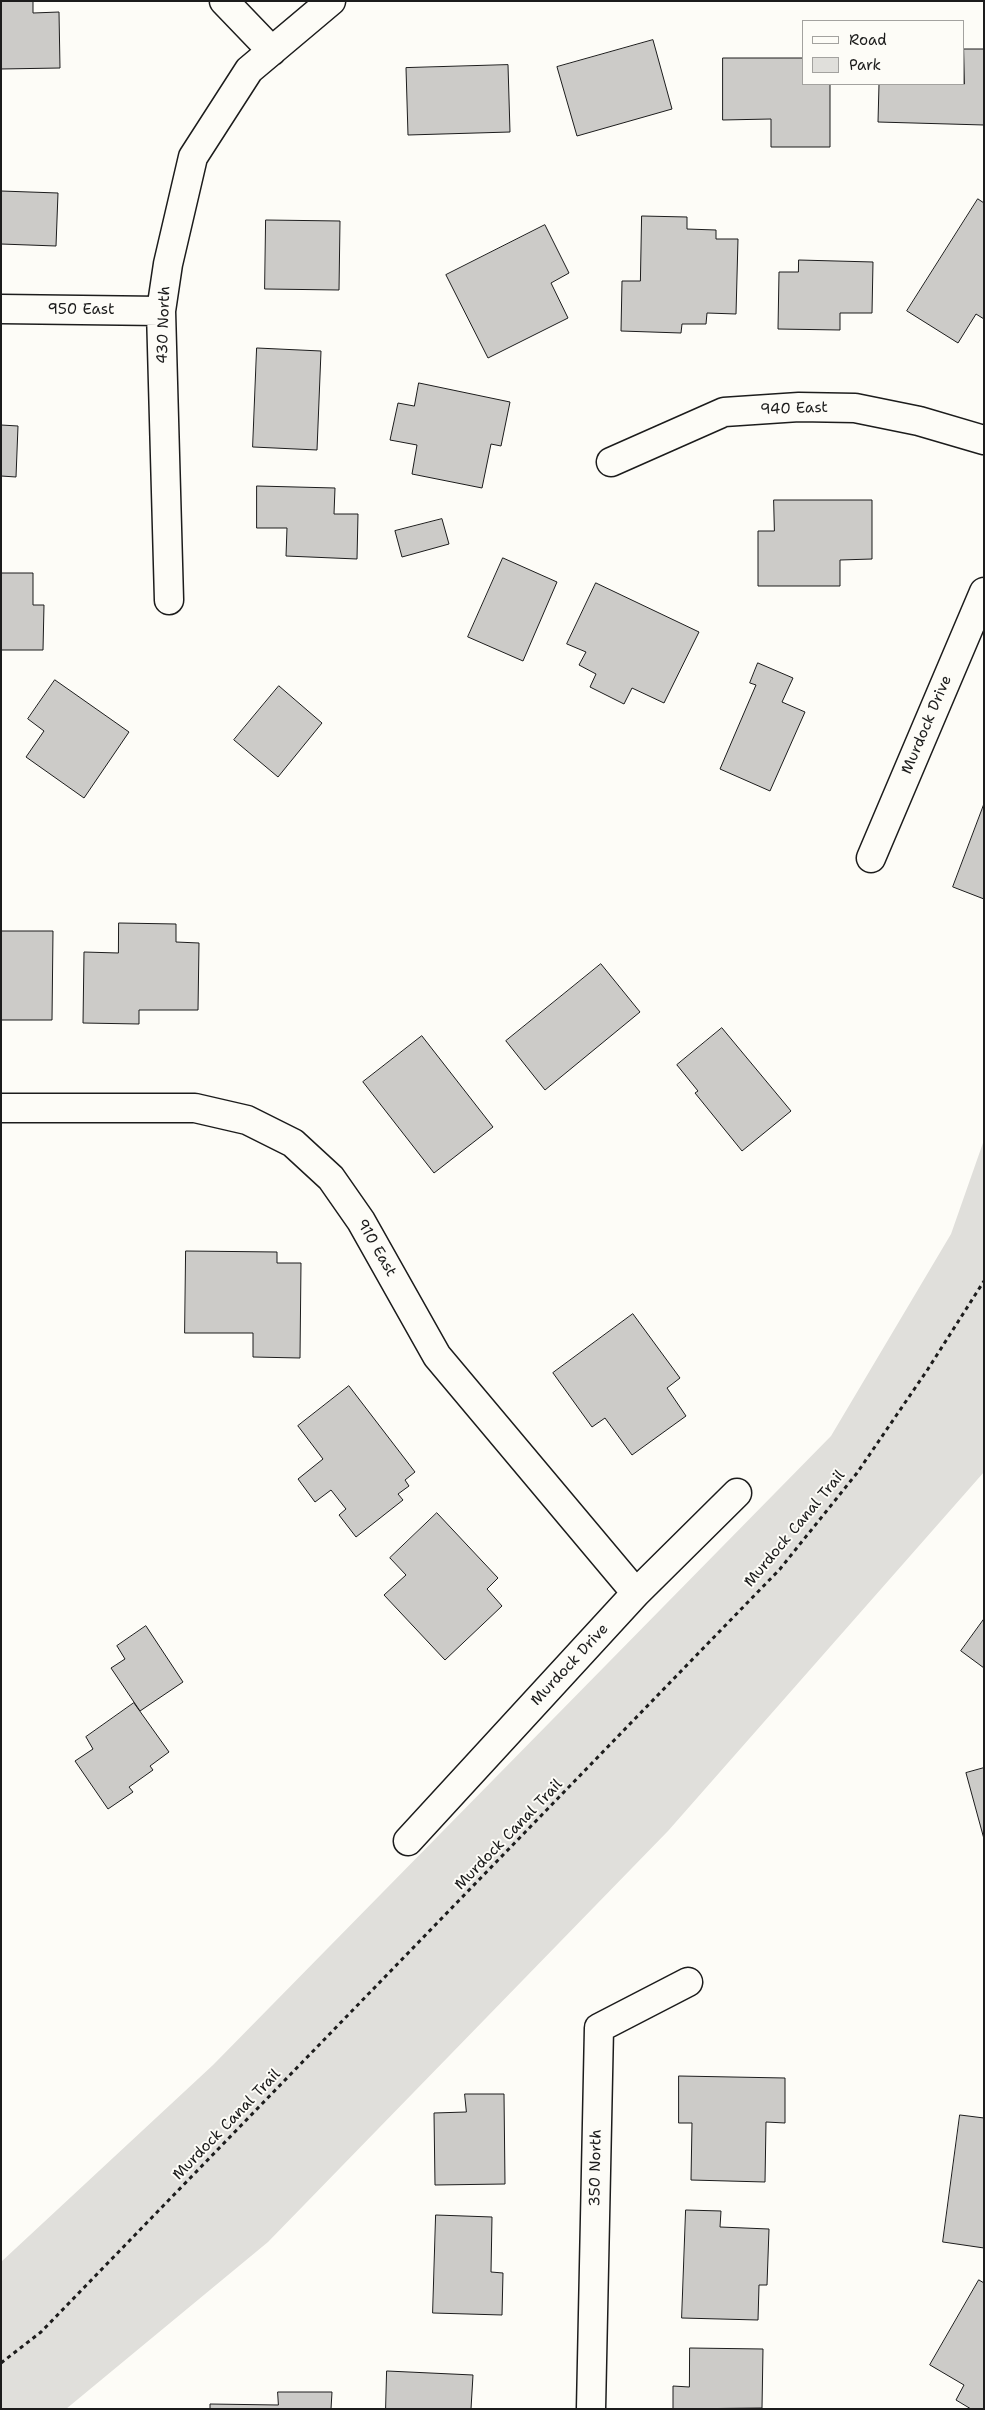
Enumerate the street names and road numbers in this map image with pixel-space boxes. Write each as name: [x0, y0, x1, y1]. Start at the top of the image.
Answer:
street label: 430 North: [154, 286, 174, 364]
street label: 950 East: [48, 301, 114, 319]
street label: 940 East: [760, 399, 828, 419]
street label: Murdock Drive: [898, 673, 956, 777]
street label: 910 East: [352, 1216, 400, 1280]
street label: Murdock Canal Trail: [741, 1467, 849, 1591]
street label: Murdock Drive: [527, 1620, 613, 1710]
street label: Murdock Canal Trail: [451, 1776, 567, 1894]
street label: Murdock Canal Trail: [169, 2066, 285, 2184]
street label: 350 North: [586, 2129, 606, 2207]

